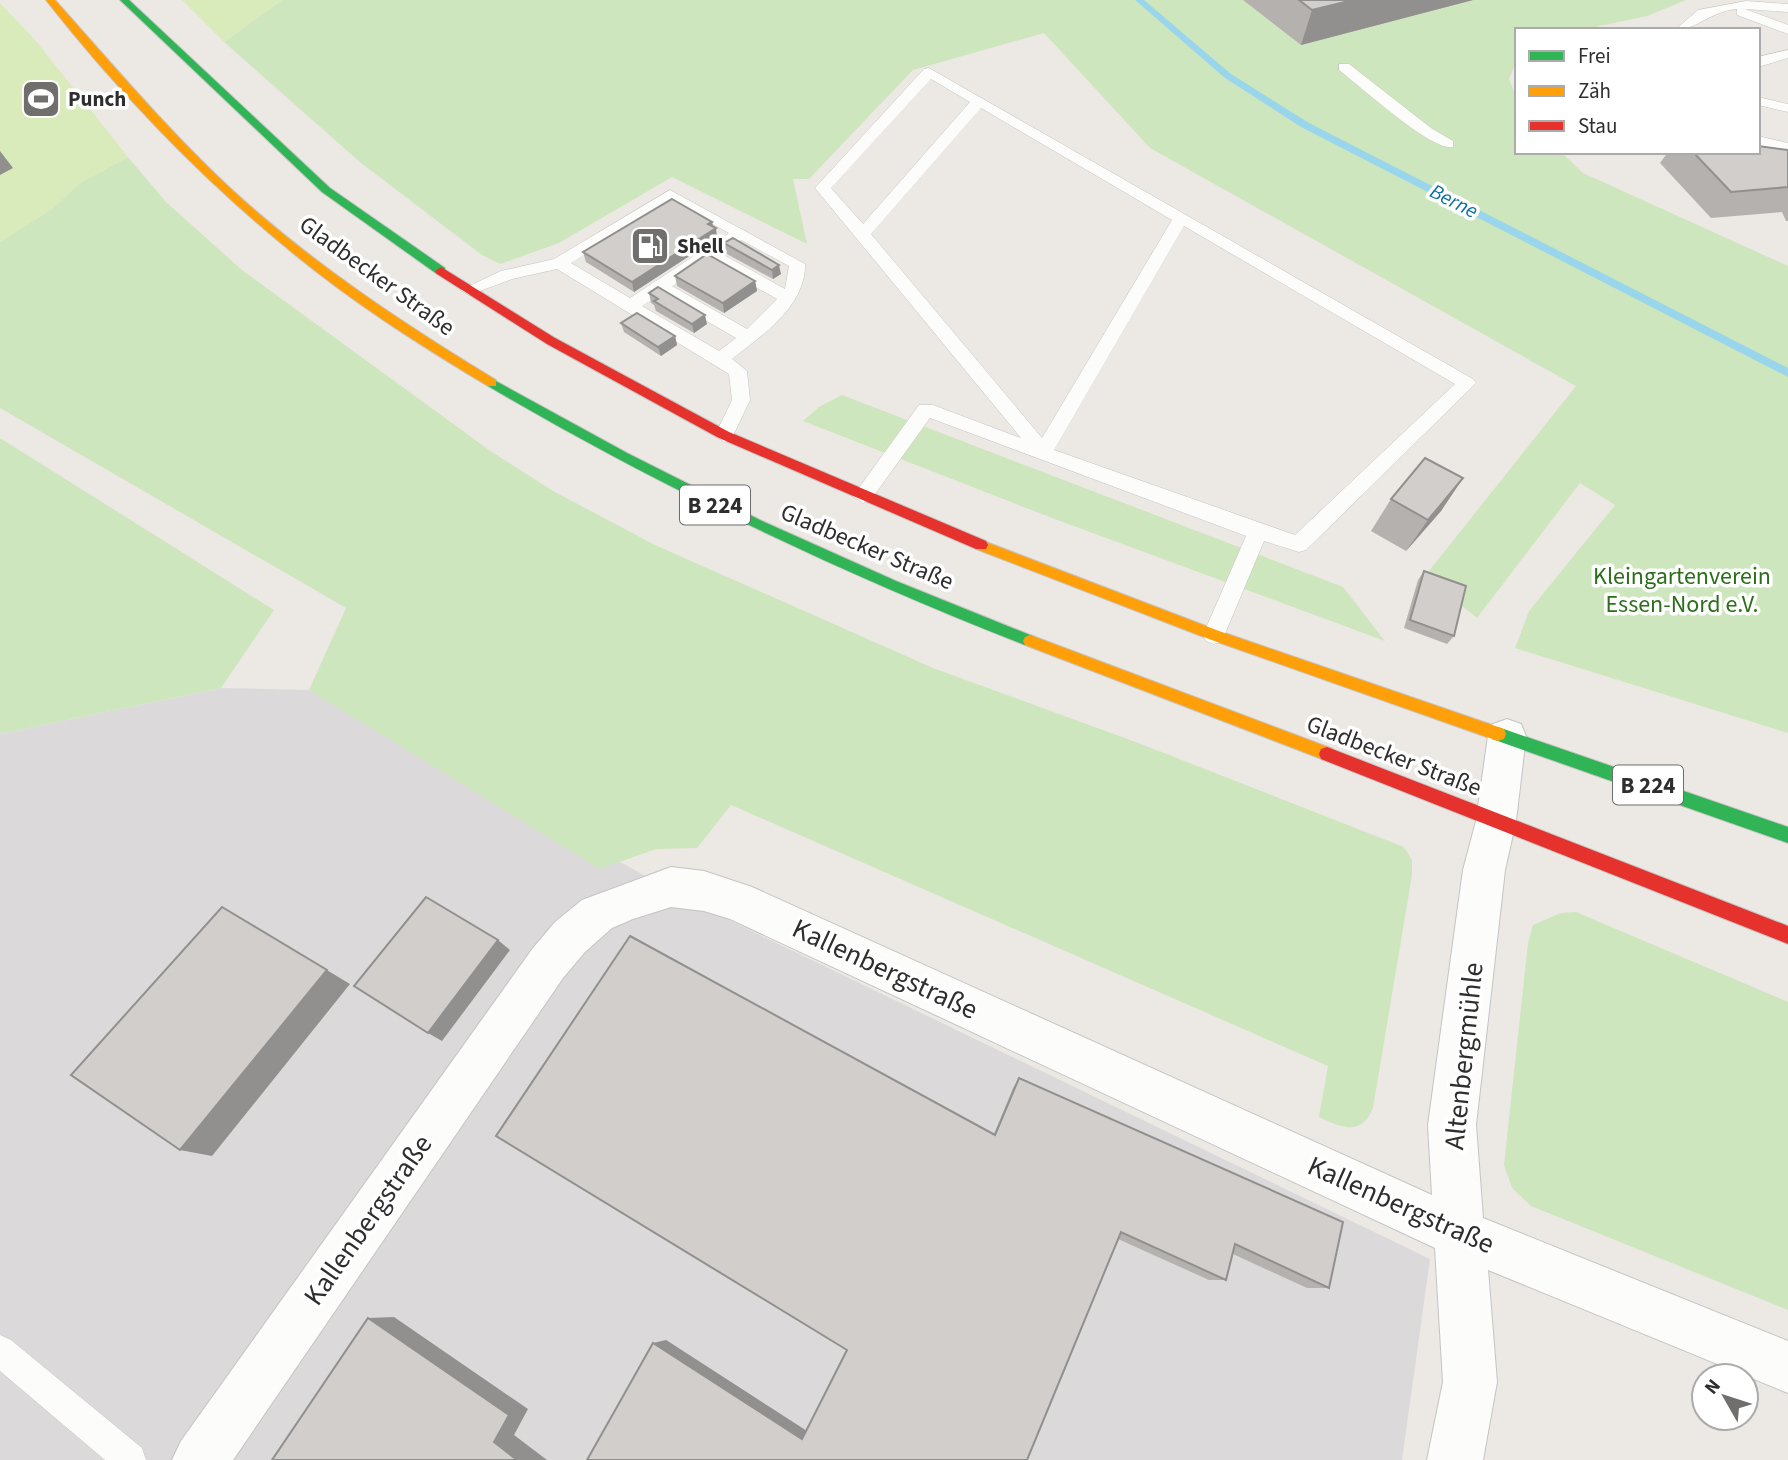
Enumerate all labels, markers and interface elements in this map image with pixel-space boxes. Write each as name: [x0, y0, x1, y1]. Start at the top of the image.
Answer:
legend: [1515, 28, 1760, 154]
text: Frei: [1578, 41, 1611, 71]
text: Zäh: [1578, 76, 1611, 106]
sports icon: Punch: [20, 78, 62, 120]
place label: Punch: [68, 84, 126, 114]
text: Stau: [1578, 111, 1617, 141]
water label: Berne: [1425, 176, 1483, 226]
street label: Gladbecker Straße: [292, 208, 462, 344]
fuel station icon: Shell: [629, 225, 671, 267]
place label: Shell: [677, 231, 724, 261]
road number: B 224: [680, 485, 750, 524]
street label: Gladbecker Straße: [775, 495, 959, 599]
park label: Kleingartenverein Essen-Nord e.V.: [1593, 559, 1771, 622]
street label: Gladbecker Straße: [1301, 707, 1487, 805]
road number: B 224: [1613, 765, 1683, 804]
street label: Kallenbergstraße: [786, 908, 984, 1030]
street label: Altenbergmühle: [1434, 960, 1494, 1152]
street label: Kallenbergstraße: [294, 1126, 442, 1314]
street label: Kallenbergstraße: [1301, 1146, 1501, 1264]
north arrow: [1690, 1362, 1760, 1432]
text: N: [1698, 1374, 1727, 1401]

